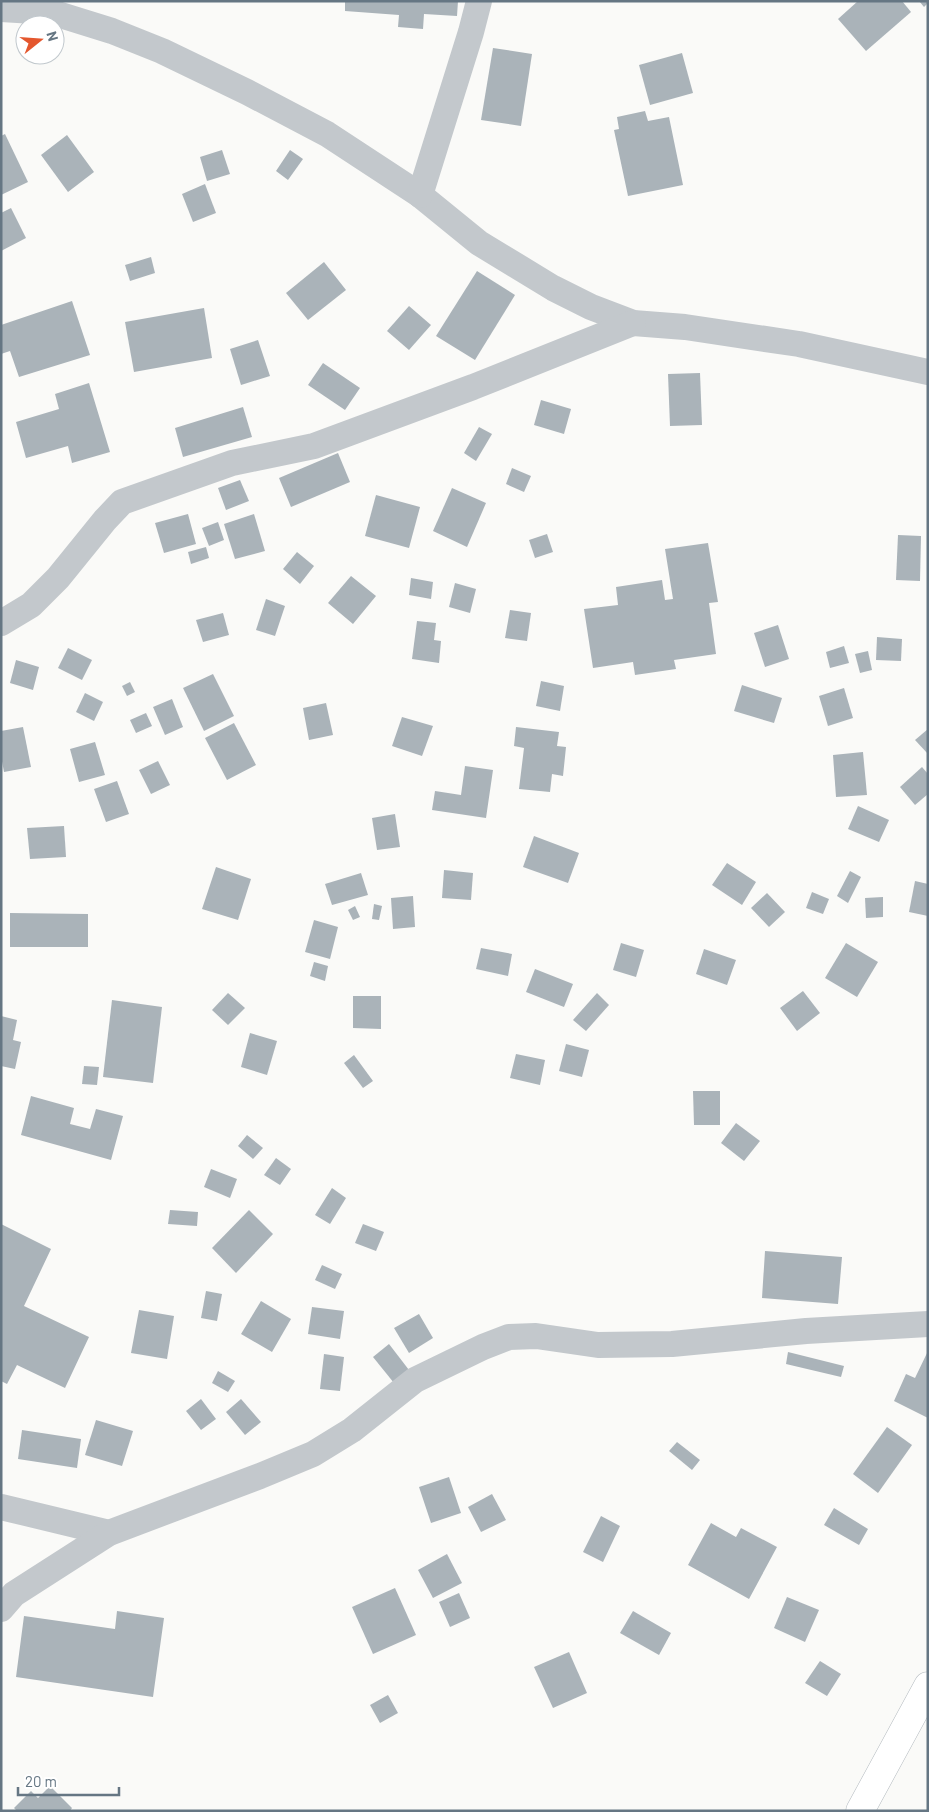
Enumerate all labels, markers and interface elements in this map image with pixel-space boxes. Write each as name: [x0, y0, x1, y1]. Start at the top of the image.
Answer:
north arrow: [15, 15, 65, 65]
text: N: [43, 29, 62, 43]
scale bar: [18, 1764, 119, 1796]
text: 20 m: [25, 1772, 57, 1790]

